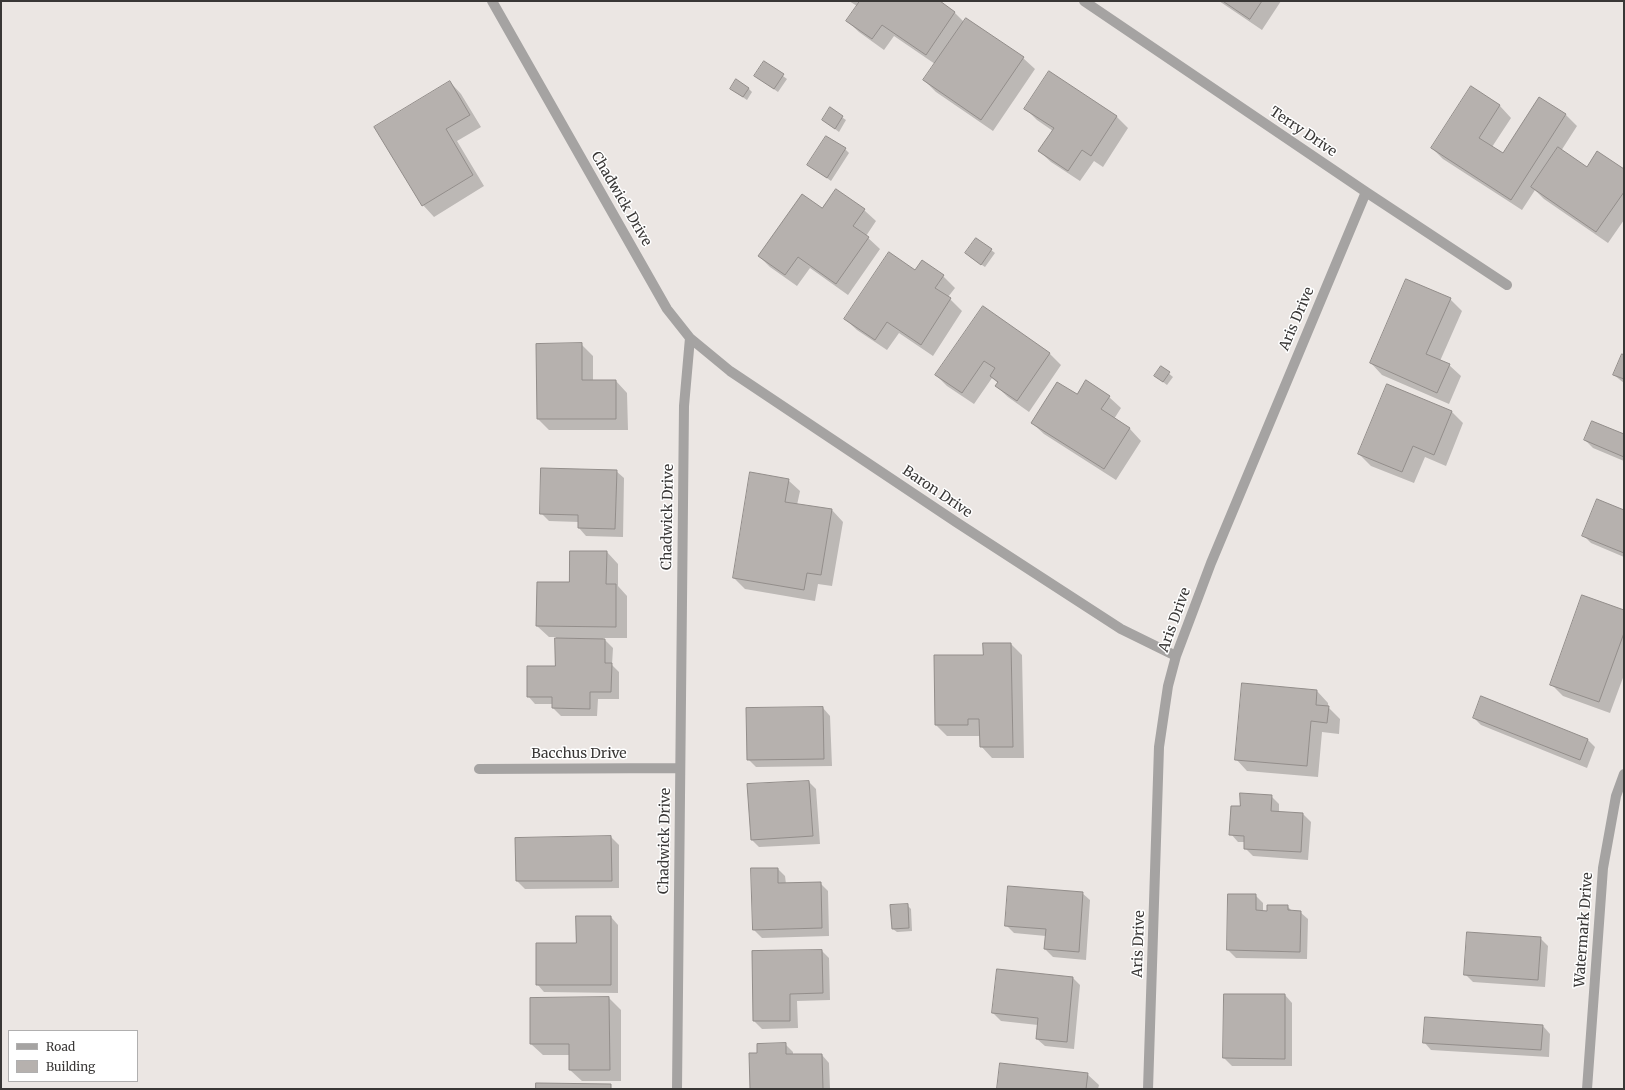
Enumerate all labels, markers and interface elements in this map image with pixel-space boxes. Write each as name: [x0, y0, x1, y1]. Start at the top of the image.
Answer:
street label: Terry Drive: [1266, 103, 1340, 161]
street label: Chadwick Drive: [587, 149, 655, 249]
street label: Aris Drive: [1276, 285, 1318, 353]
street label: Baron Drive: [899, 463, 975, 521]
street label: Chadwick Drive: [659, 464, 677, 570]
street label: Aris Drive: [1156, 586, 1194, 654]
street label: Bacchus Drive: [531, 746, 627, 762]
street label: Chadwick Drive: [656, 788, 674, 894]
street label: Watermark Drive: [1572, 872, 1596, 988]
street label: Aris Drive: [1129, 910, 1149, 978]
legend: [8, 1030, 138, 1082]
text: Road: [46, 1039, 75, 1054]
text: Building: [46, 1059, 95, 1074]

